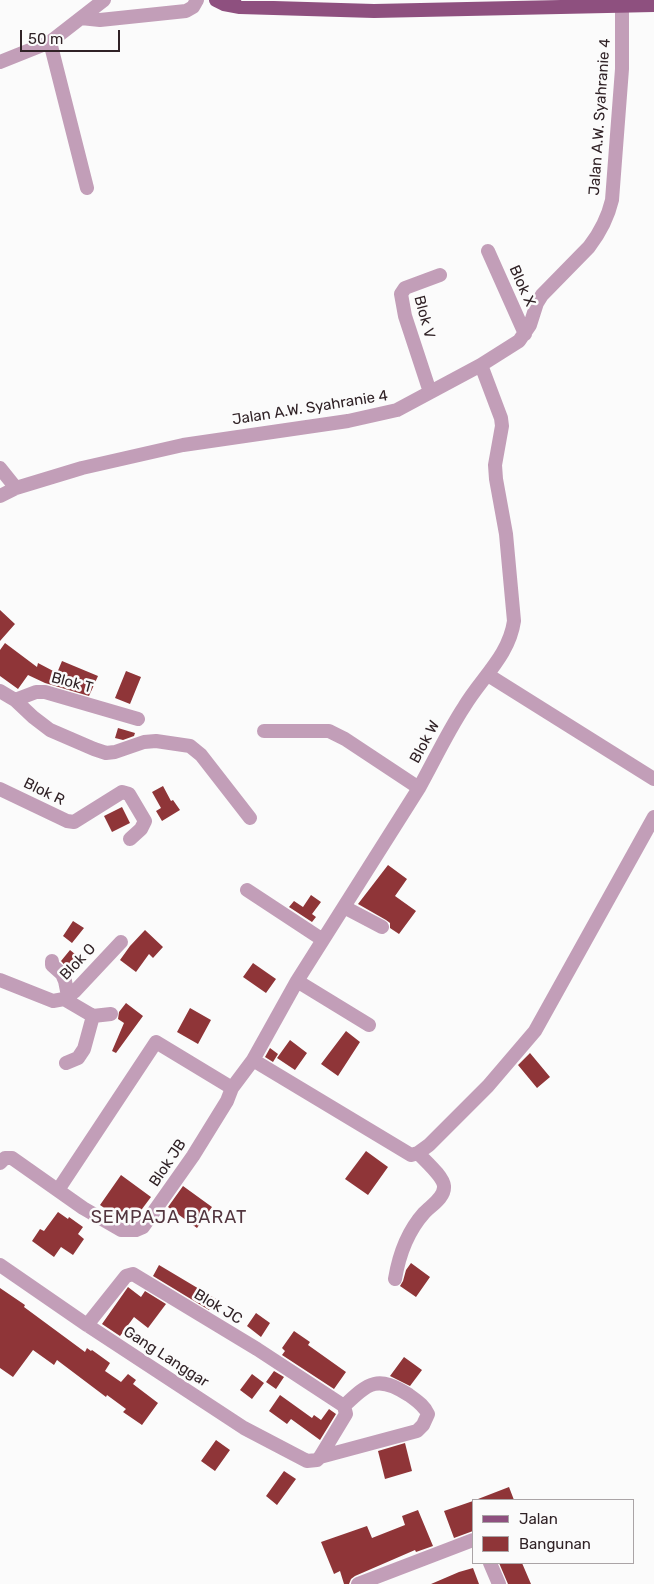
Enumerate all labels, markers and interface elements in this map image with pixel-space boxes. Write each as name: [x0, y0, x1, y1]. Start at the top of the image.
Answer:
scale bar: [22, 20, 122, 52]
text: 50 m: [28, 30, 63, 48]
street label: Jalan A.W. Syahranie 4: [586, 38, 614, 196]
street label: Blok X: [505, 263, 539, 309]
street label: Blok V: [410, 294, 438, 340]
street label: Jalan A.W. Syahranie 4: [231, 387, 389, 429]
street label: Blok T: [49, 669, 95, 697]
street label: Blok W: [406, 718, 444, 766]
street label: Blok R: [20, 774, 68, 810]
street label: Blok O: [56, 940, 100, 984]
street label: Blok JB: [146, 1136, 190, 1190]
district label: SEMPAJA BARAT: [89, 1207, 249, 1229]
street label: Blok JC: [191, 1286, 245, 1328]
street label: Gang Langgar: [120, 1323, 212, 1391]
legend: [472, 1499, 634, 1564]
text: Jalan: [519, 1510, 558, 1528]
text: Bangunan: [519, 1535, 591, 1553]

